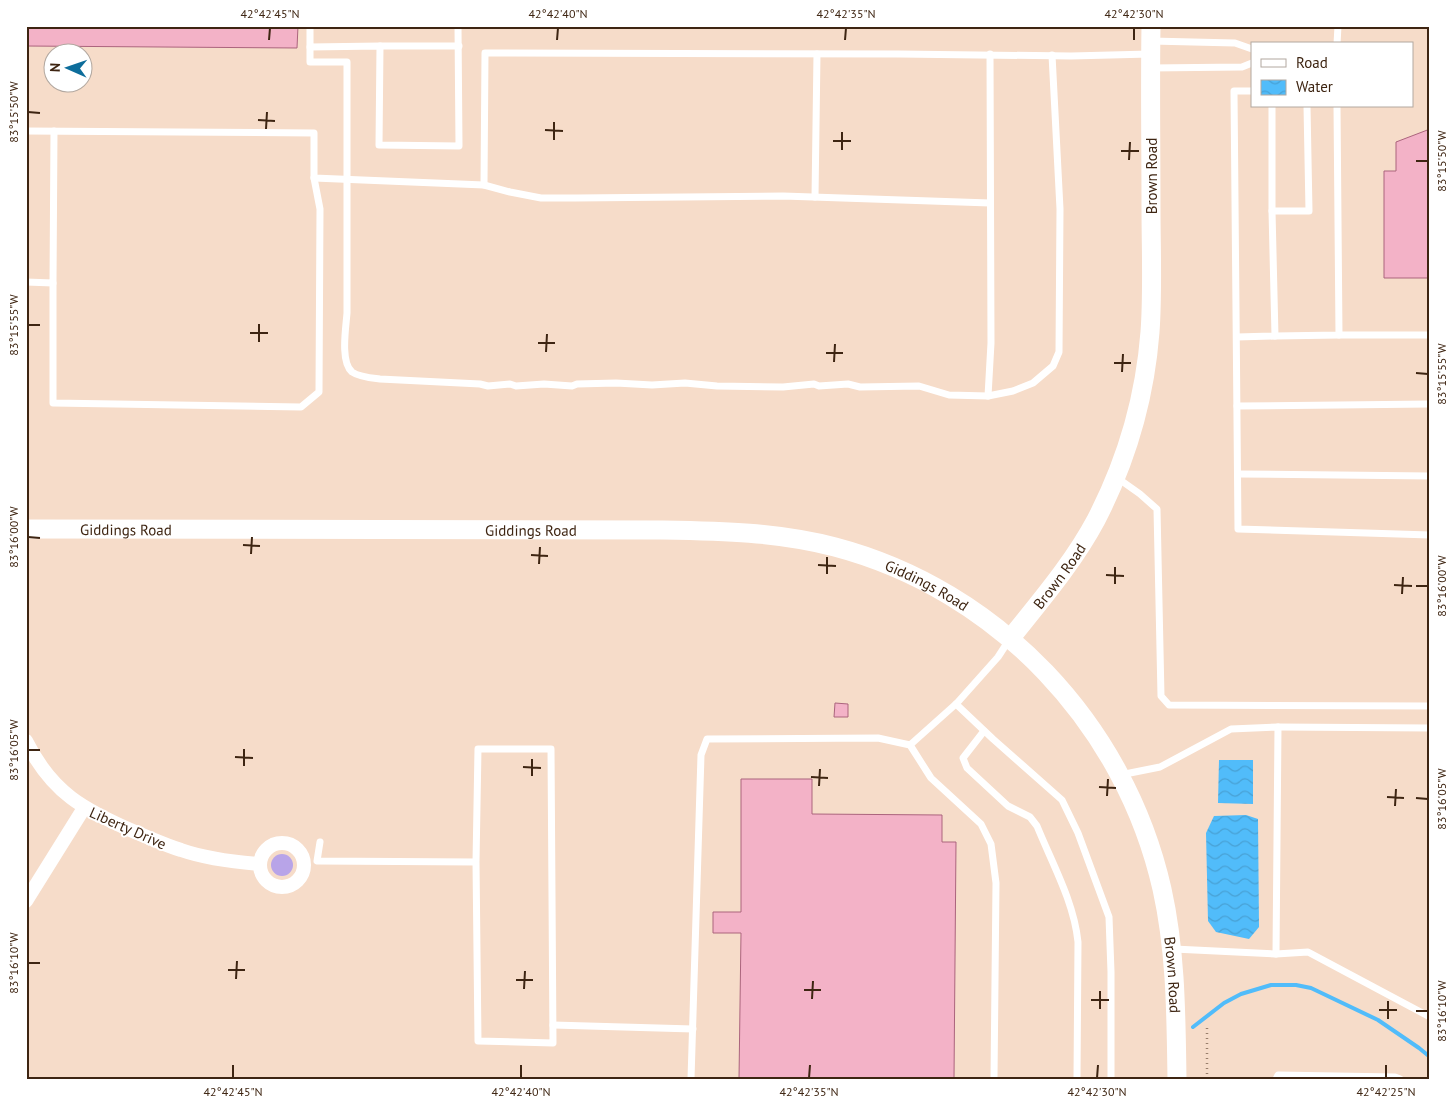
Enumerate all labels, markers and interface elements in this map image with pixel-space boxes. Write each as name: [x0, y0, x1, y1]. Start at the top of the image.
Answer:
text: 42°42'45"N: [240, 6, 300, 21]
text: 42°42'40"N: [528, 6, 588, 21]
text: 42°42'35"N: [816, 6, 876, 21]
text: 42°42'30"N: [1104, 6, 1164, 21]
north arrow: [42, 42, 92, 92]
legend: [1251, 42, 1414, 108]
text: Road: [1296, 53, 1328, 72]
text: N: [46, 63, 64, 72]
text: Water: [1296, 77, 1333, 96]
text: 83°15'50"W: [6, 81, 21, 143]
text: 83°15'50"W: [1434, 130, 1449, 192]
street label: Brown Road: [1142, 138, 1161, 214]
text: 83°15'55"W: [6, 294, 21, 356]
text: 83°15'55"W: [1434, 343, 1449, 405]
text: 83°16'00"W: [6, 506, 21, 568]
street label: Giddings Road: [80, 520, 172, 539]
street label: Giddings Road: [485, 520, 577, 539]
street label: Brown Road: [1029, 539, 1089, 612]
street label: Giddings Road: [882, 555, 972, 615]
text: 83°16'00"W: [1434, 555, 1449, 617]
text: 83°16'05"W: [6, 719, 21, 781]
text: 83°16'05"W: [1434, 768, 1449, 830]
street label: Liberty Drive: [87, 803, 169, 853]
text: 83°16'10"W: [6, 932, 21, 994]
street label: Brown Road: [1161, 935, 1185, 1014]
text: 83°16'10"W: [1434, 980, 1449, 1042]
text: 42°42'45"N: [203, 1084, 263, 1099]
text: 42°42'40"N: [491, 1084, 551, 1099]
text: 42°42'35"N: [779, 1084, 839, 1099]
text: 42°42'30"N: [1067, 1084, 1127, 1099]
text: 42°42'25"N: [1356, 1084, 1416, 1099]

